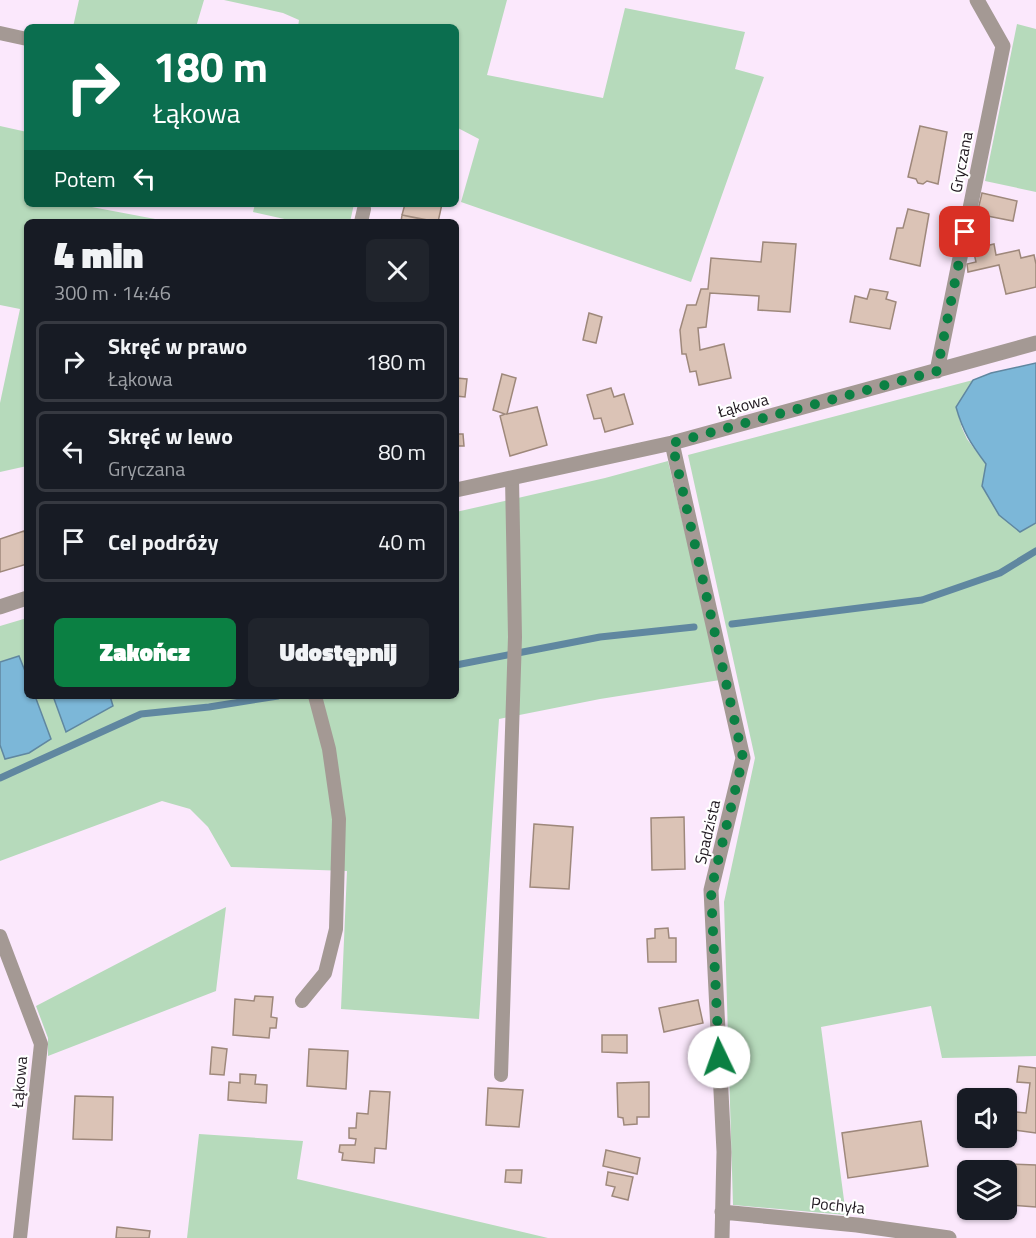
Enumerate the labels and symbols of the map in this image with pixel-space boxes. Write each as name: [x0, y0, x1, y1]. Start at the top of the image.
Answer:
street label: Gryczana: [943, 129, 979, 195]
pin: [939, 206, 990, 257]
street label: Łąkowa: [714, 387, 771, 424]
street label: Spadzista: [688, 797, 726, 867]
position arrow: [687, 1025, 751, 1089]
street label: Łąkowa: [5, 1055, 33, 1110]
street label: Pochyła: [810, 1190, 866, 1220]

